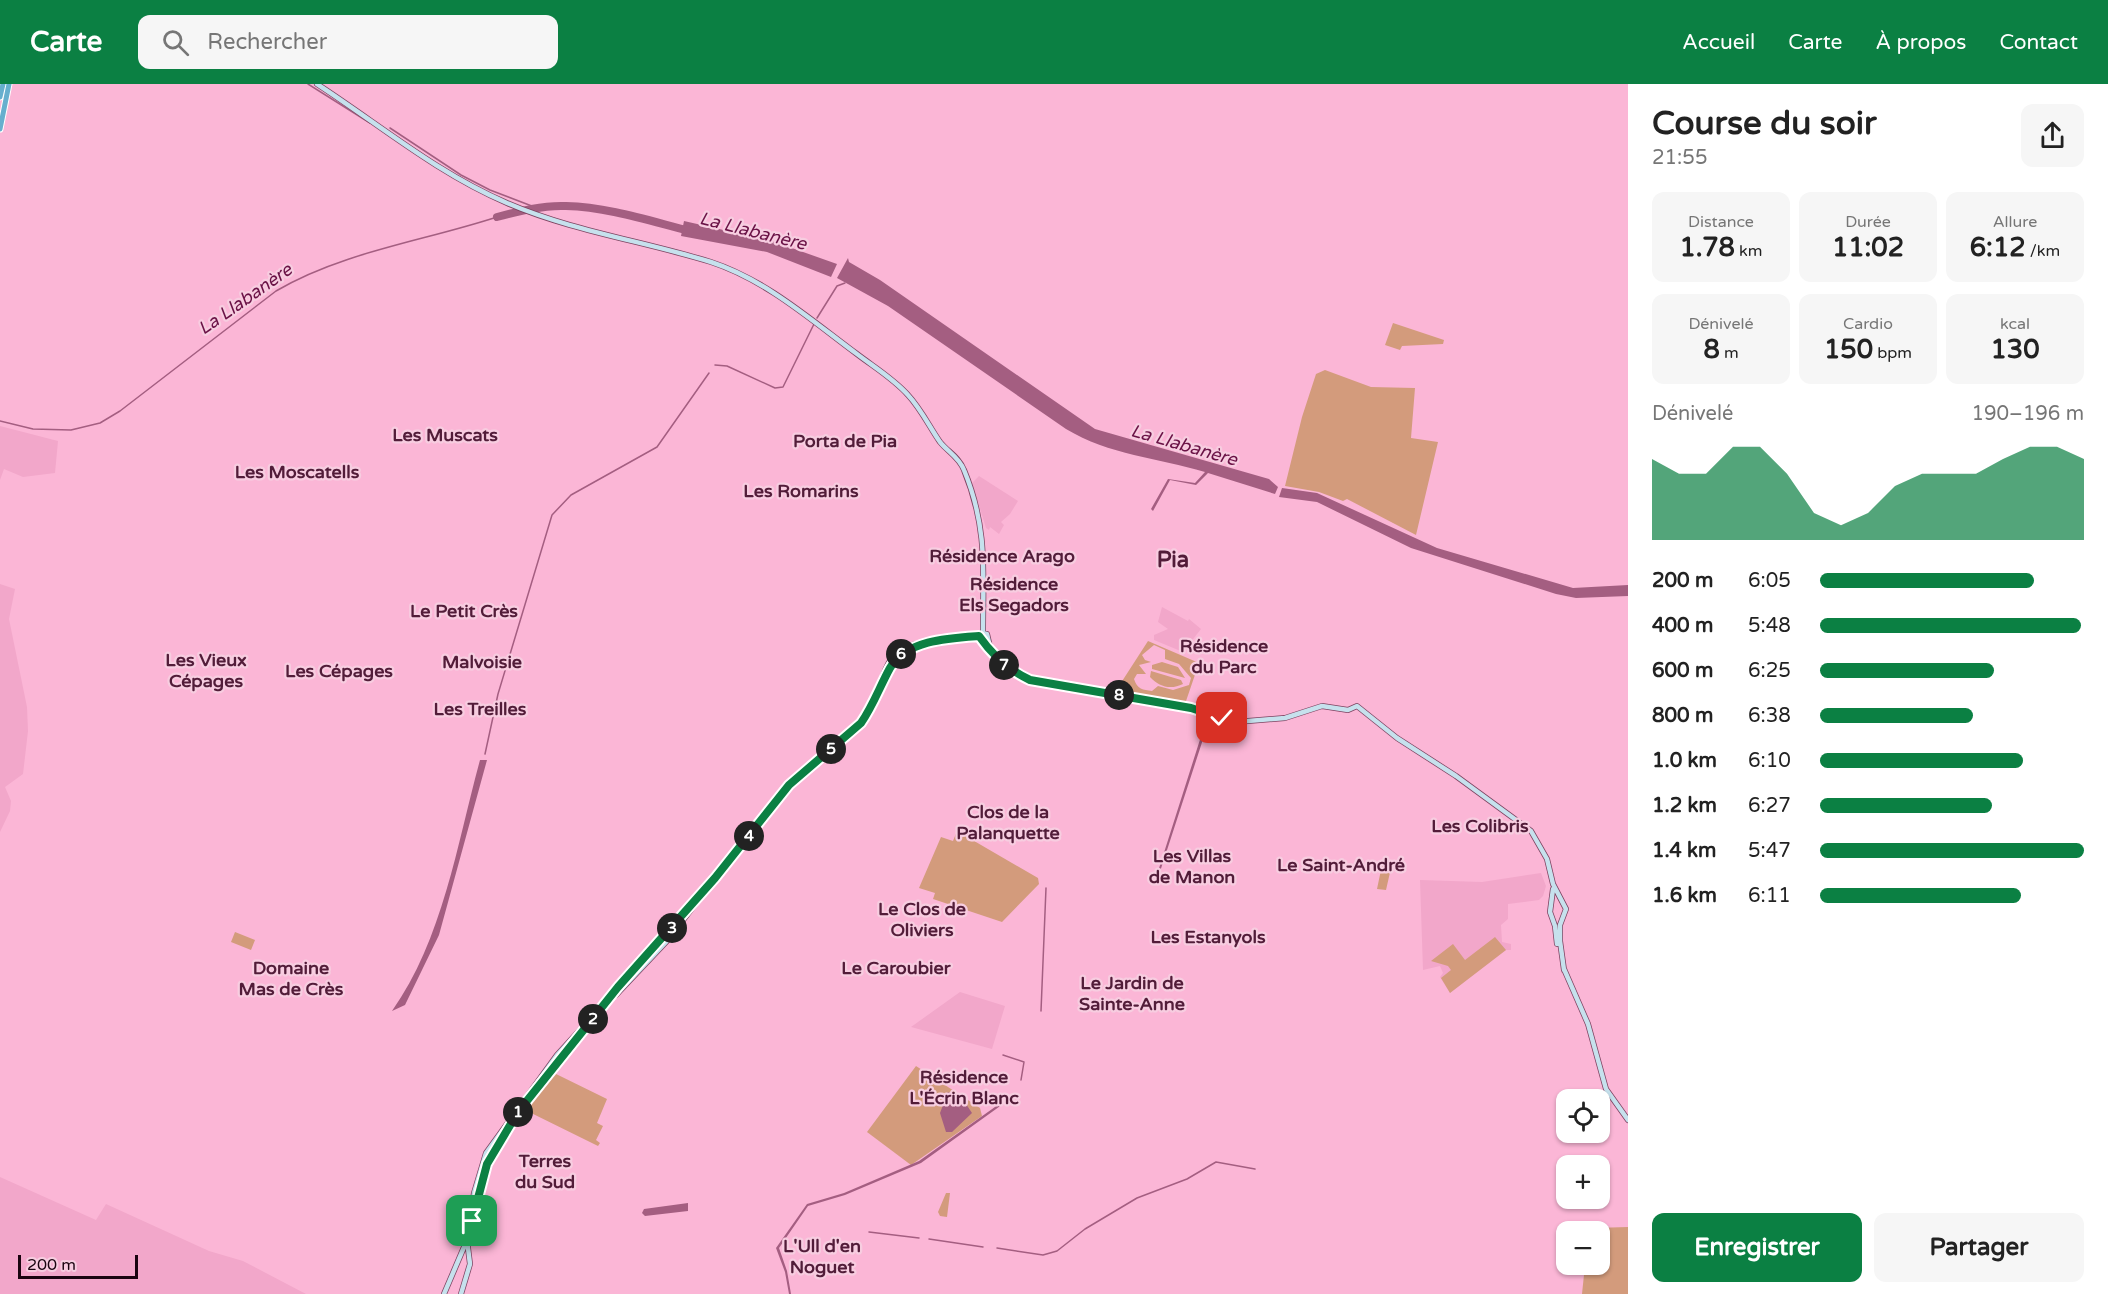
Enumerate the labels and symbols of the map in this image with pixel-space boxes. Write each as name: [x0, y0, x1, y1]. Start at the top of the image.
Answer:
water label: La Llabanère: [697, 207, 810, 255]
water label: La Llabanère: [194, 258, 297, 339]
water label: La Llabanère: [1128, 419, 1240, 471]
district label: Les Muscats: [392, 424, 498, 446]
district label: Porta de Pia: [793, 430, 897, 452]
district label: Les Moscatells: [235, 461, 360, 483]
district label: Les Romarins: [743, 480, 859, 502]
district label: Résidence Arago: [929, 545, 1075, 567]
district label: Pia: [1157, 547, 1189, 573]
district label: Résidence Els Segadors: [959, 573, 1069, 616]
district label: Le Petit Crès: [410, 600, 518, 622]
district label: Résidence du Parc: [1180, 635, 1268, 678]
pin: 6: [886, 639, 916, 669]
district label: Les Vieux Cépages: [165, 649, 247, 692]
pin: 7: [989, 650, 1019, 680]
district label: Malvoisie: [442, 651, 522, 673]
district label: Les Cépages: [285, 660, 393, 682]
pin: 8: [1104, 680, 1134, 710]
pin: [1196, 692, 1247, 743]
district label: Les Treilles: [434, 698, 527, 720]
pin: 5: [816, 734, 846, 764]
district label: Clos de la Palanquette: [956, 801, 1060, 844]
district label: Les Colibris: [1431, 815, 1529, 837]
pin: 4: [734, 821, 764, 851]
district label: Les Villas de Manon: [1149, 845, 1235, 888]
district label: Le Saint-André: [1277, 854, 1405, 876]
district label: Le Clos de Oliviers: [878, 898, 966, 941]
pin: 3: [657, 913, 687, 943]
district label: Les Estanyols: [1150, 926, 1266, 948]
district label: Domaine Mas de Crès: [239, 957, 344, 1000]
district label: Le Caroubier: [841, 957, 952, 979]
district label: Le Jardin de Sainte-Anne: [1079, 972, 1185, 1015]
pin: 2: [578, 1004, 608, 1034]
district label: Résidence L'Écrin Blanc: [909, 1066, 1019, 1109]
pin: 1: [503, 1097, 533, 1127]
district label: Terres du Sud: [515, 1150, 575, 1193]
pin: [446, 1195, 497, 1246]
district label: L'Ull d'en Noguet: [783, 1235, 861, 1278]
scale bar: [18, 1252, 138, 1280]

